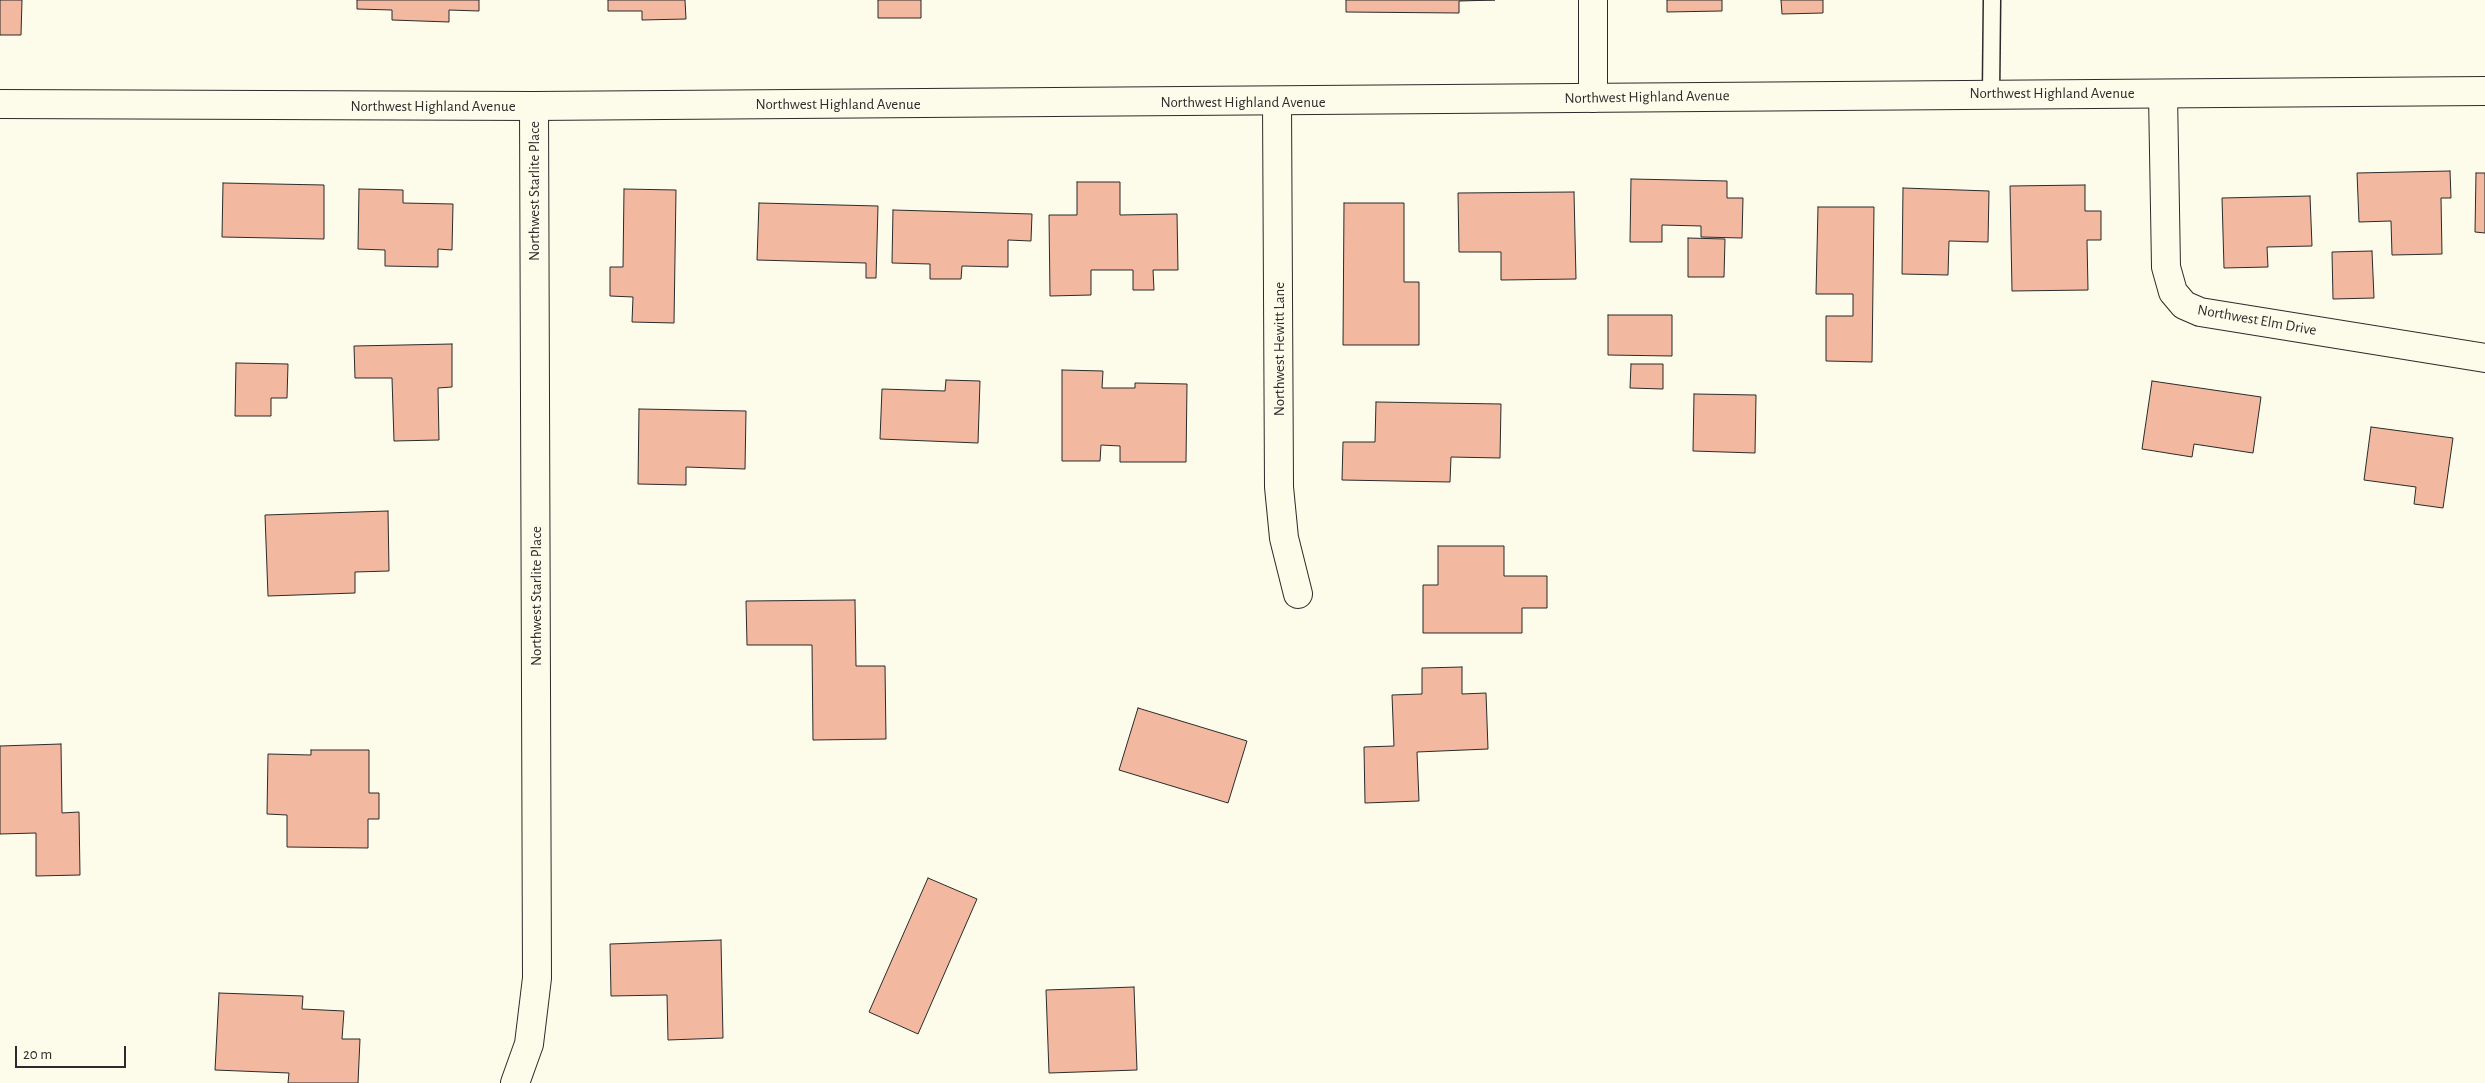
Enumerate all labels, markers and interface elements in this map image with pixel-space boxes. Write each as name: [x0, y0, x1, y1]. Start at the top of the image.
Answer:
street label: Northwest Highland Avenue: [1969, 84, 2135, 102]
street label: Northwest Highland Avenue: [1564, 87, 1730, 107]
street label: Northwest Highland Avenue: [1160, 93, 1326, 111]
street label: Northwest Highland Avenue: [755, 95, 921, 113]
street label: Northwest Highland Avenue: [350, 97, 516, 115]
street label: Northwest Starlite Place: [525, 121, 543, 261]
street label: Northwest Hewitt Lane: [1270, 282, 1288, 416]
street label: Northwest Elm Drive: [2196, 301, 2318, 339]
street label: Northwest Starlite Place: [527, 526, 545, 666]
scale bar: [18, 1036, 129, 1068]
text: 20 m: [23, 1047, 52, 1062]

